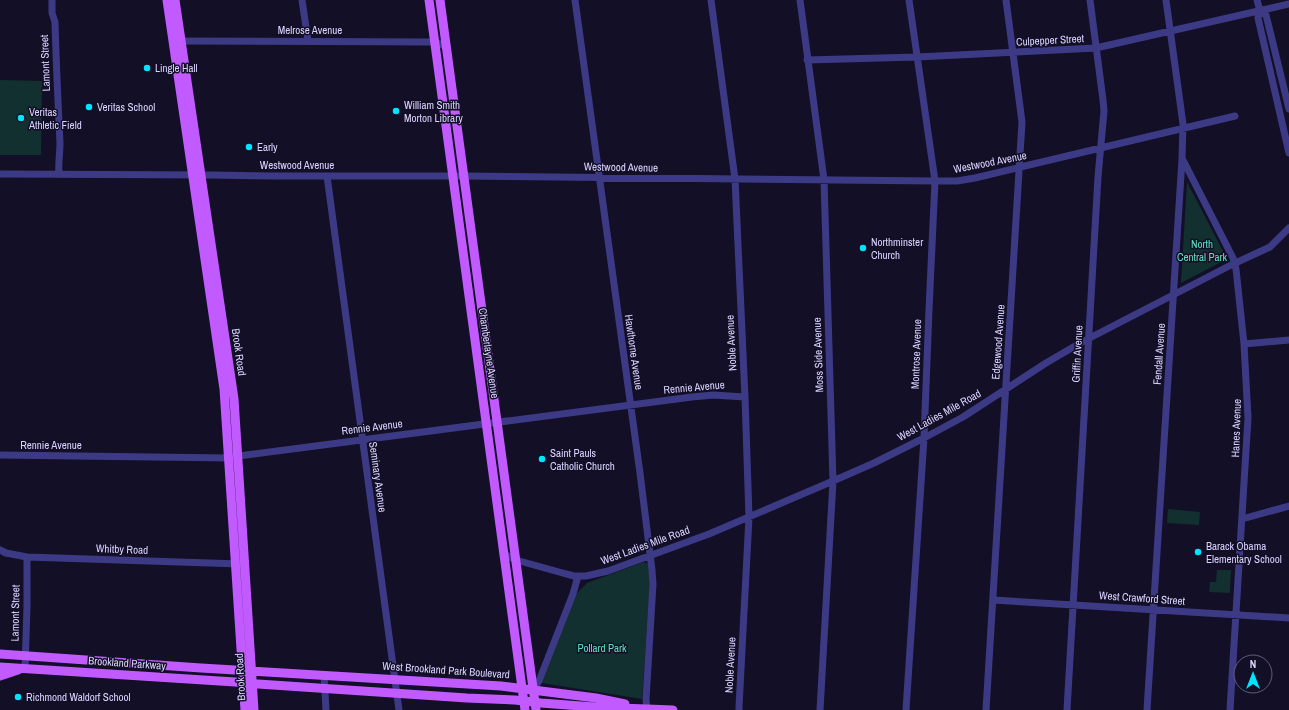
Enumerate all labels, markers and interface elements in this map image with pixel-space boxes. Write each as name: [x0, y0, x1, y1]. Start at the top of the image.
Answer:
street label: Melrose Avenue: [278, 23, 342, 37]
street label: Culpepper Street: [1016, 31, 1085, 49]
street label: Lamont Street: [37, 34, 53, 92]
place label: Lingle Hall: [155, 61, 198, 75]
marker: Lingle Hall: [142, 63, 152, 73]
place label: William Smith Morton Library: [404, 98, 463, 125]
place label: Veritas School: [97, 100, 155, 114]
marker: Veritas School: [84, 102, 94, 112]
place label: Veritas Athletic Field: [28, 105, 82, 132]
marker: William Smith Morton Library: [391, 106, 401, 116]
marker: Veritas Athletic Field: [16, 113, 26, 123]
place label: Early: [257, 140, 278, 154]
marker: Early: [244, 142, 254, 152]
street label: Westwood Avenue: [952, 148, 1028, 176]
street label: Westwood Avenue: [260, 158, 334, 172]
street label: Westwood Avenue: [584, 159, 658, 175]
place label: Northminster Church: [871, 235, 923, 262]
park label: North Central Park: [1177, 237, 1228, 264]
marker: Northminster Church: [858, 243, 868, 253]
street label: Edgewood Avenue: [988, 304, 1008, 380]
street label: Chamberlayne Avenue: [476, 307, 502, 399]
street label: Hawthorne Avenue: [622, 313, 646, 391]
street label: Noble Avenue: [723, 315, 739, 371]
street label: Moss Side Avenue: [810, 317, 826, 393]
street label: Montrose Avenue: [908, 319, 924, 389]
street label: Fendall Avenue: [1150, 323, 1168, 385]
street label: Griffin Avenue: [1069, 325, 1085, 383]
street label: Brook Road: [229, 327, 249, 377]
street label: Rennie Avenue: [663, 377, 725, 397]
street label: West Ladies Mile Road: [895, 386, 983, 444]
street label: Hanes Avenue: [1228, 399, 1244, 457]
street label: Rennie Avenue: [341, 416, 403, 438]
street label: Rennie Avenue: [20, 438, 82, 452]
street label: Seminary Avenue: [366, 441, 390, 513]
place label: Saint Pauls Catholic Church: [550, 446, 615, 473]
marker: Saint Pauls Catholic Church: [537, 454, 547, 464]
street label: West Ladies Mile Road: [599, 522, 691, 568]
place label: Barack Obama Elementary School: [1206, 539, 1282, 566]
street label: Whitby Road: [96, 541, 148, 557]
marker: Barack Obama Elementary School: [1193, 547, 1203, 557]
street label: Lamont Street: [8, 584, 23, 641]
street label: West Crawford Street: [1099, 588, 1186, 608]
street label: Noble Avenue: [722, 637, 738, 693]
park label: Pollard Park: [577, 641, 627, 655]
street label: Brookland Parkway: [88, 653, 167, 673]
street label: Brook Road: [232, 653, 248, 701]
north arrow: [1233, 654, 1273, 694]
text: N: [1250, 657, 1256, 671]
street label: West Brookland Park Boulevard: [382, 659, 510, 681]
place label: Richmond Waldorf School: [26, 690, 130, 704]
marker: Richmond Waldorf School: [13, 692, 23, 702]

